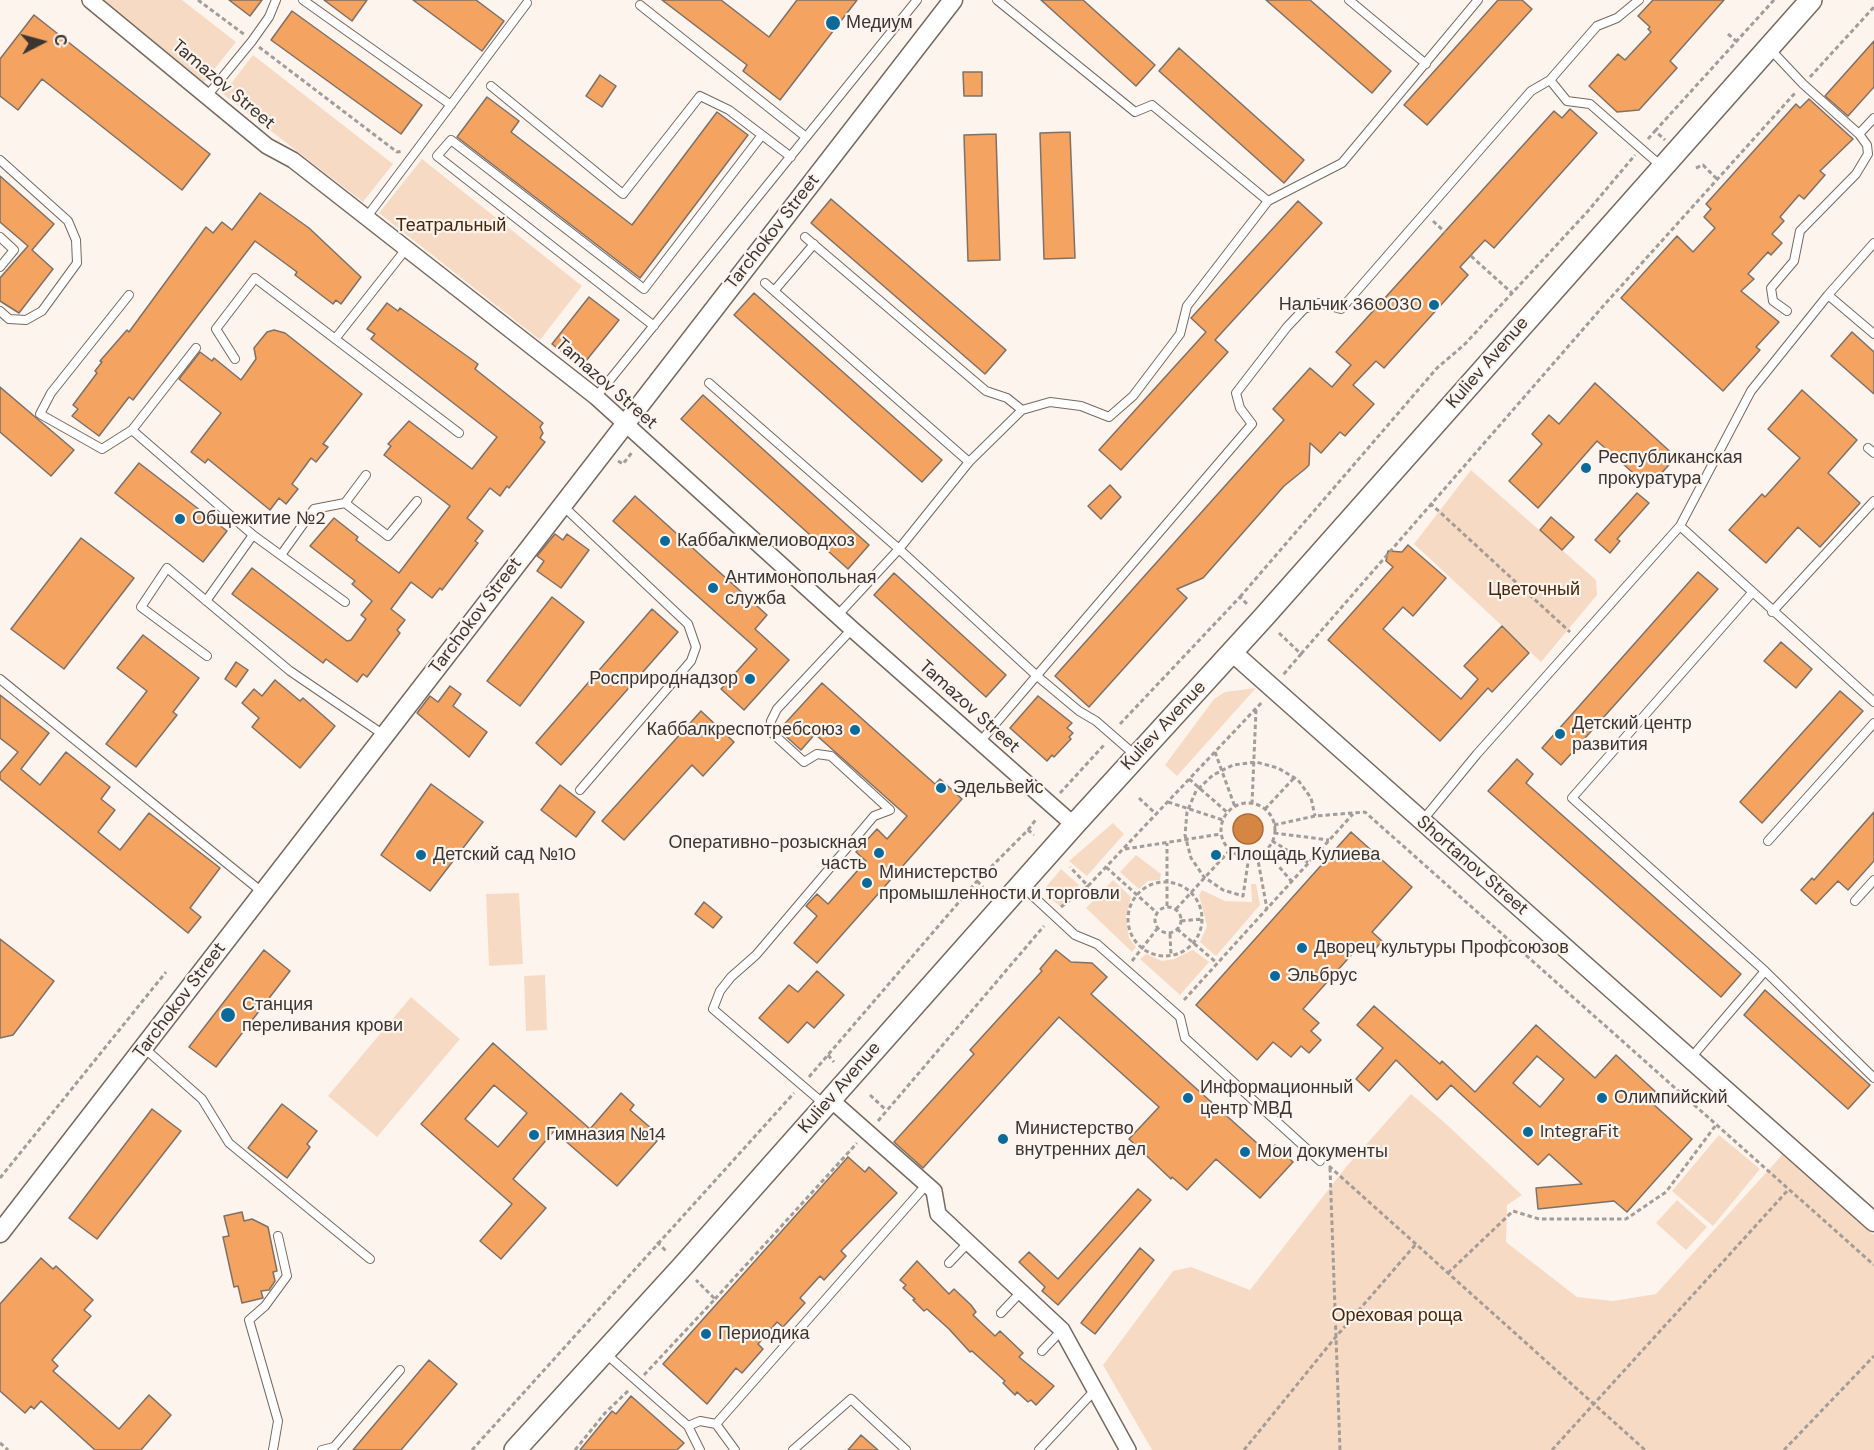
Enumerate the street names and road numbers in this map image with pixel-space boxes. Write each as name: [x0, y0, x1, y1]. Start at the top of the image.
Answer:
street label: Tamazov Street: [167, 36, 279, 134]
street label: Tarchokov Street: [721, 170, 825, 294]
street label: Kuliev Avenue: [1442, 313, 1534, 413]
street label: Tamazov Street: [551, 334, 661, 434]
street label: Tarchokov Street: [425, 554, 527, 678]
street label: Tamazov Street: [914, 656, 1024, 758]
street label: Kuliev Avenue: [1117, 677, 1211, 775]
street label: Shortanov Street: [1412, 812, 1532, 920]
street label: Tarchokov Street: [129, 939, 231, 1063]
street label: Kuliev Avenue: [794, 1038, 886, 1138]

